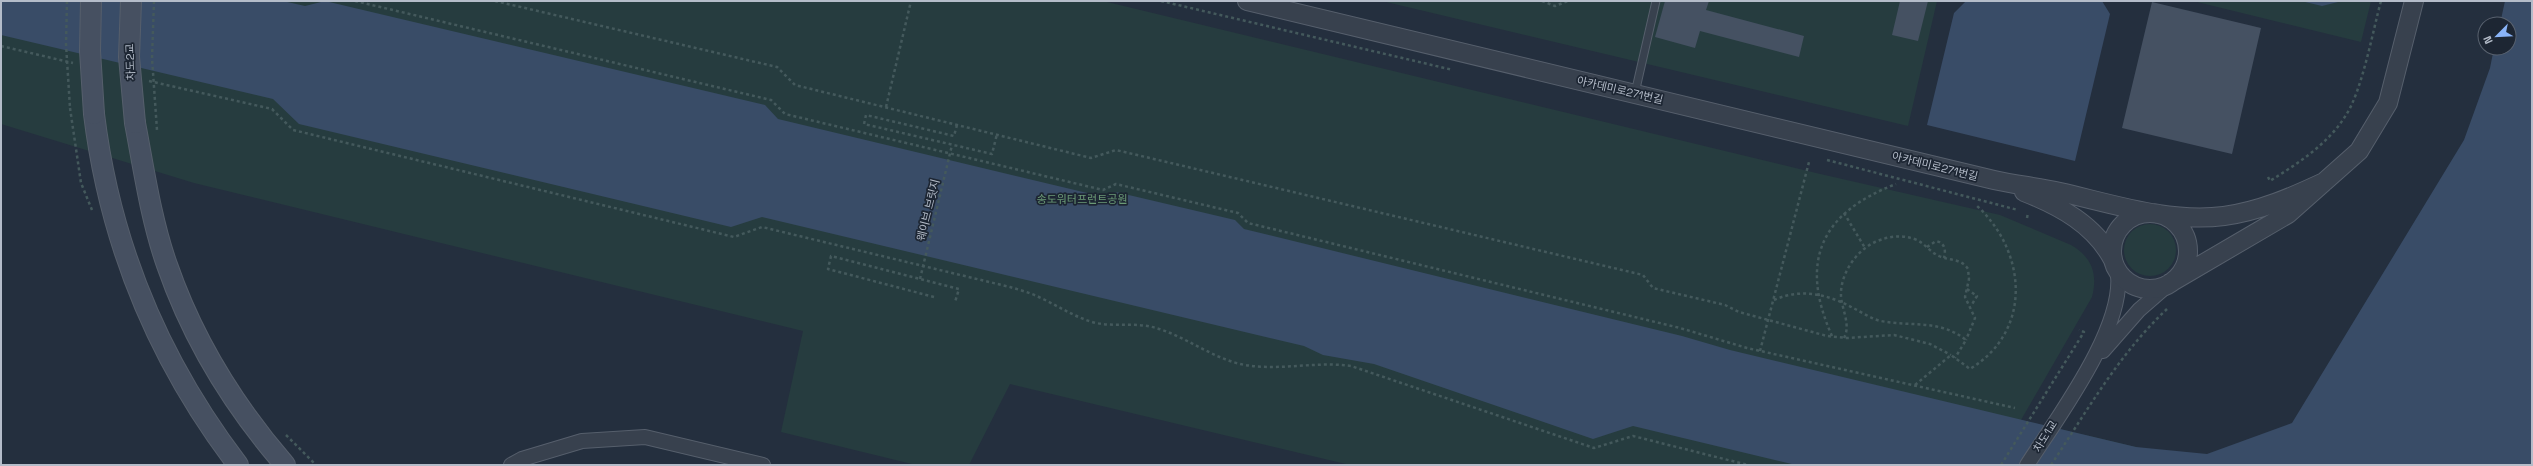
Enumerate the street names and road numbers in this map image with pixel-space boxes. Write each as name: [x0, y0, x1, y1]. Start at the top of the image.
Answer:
street label: 차도2교: [122, 43, 138, 81]
street label: 아카데미로271번길: [1576, 73, 1664, 107]
street label: 아카데미로271번길: [1891, 149, 1979, 183]
street label: 웨이브 브릿지: [914, 177, 942, 243]
street label: 차도1교: [2030, 417, 2060, 455]

